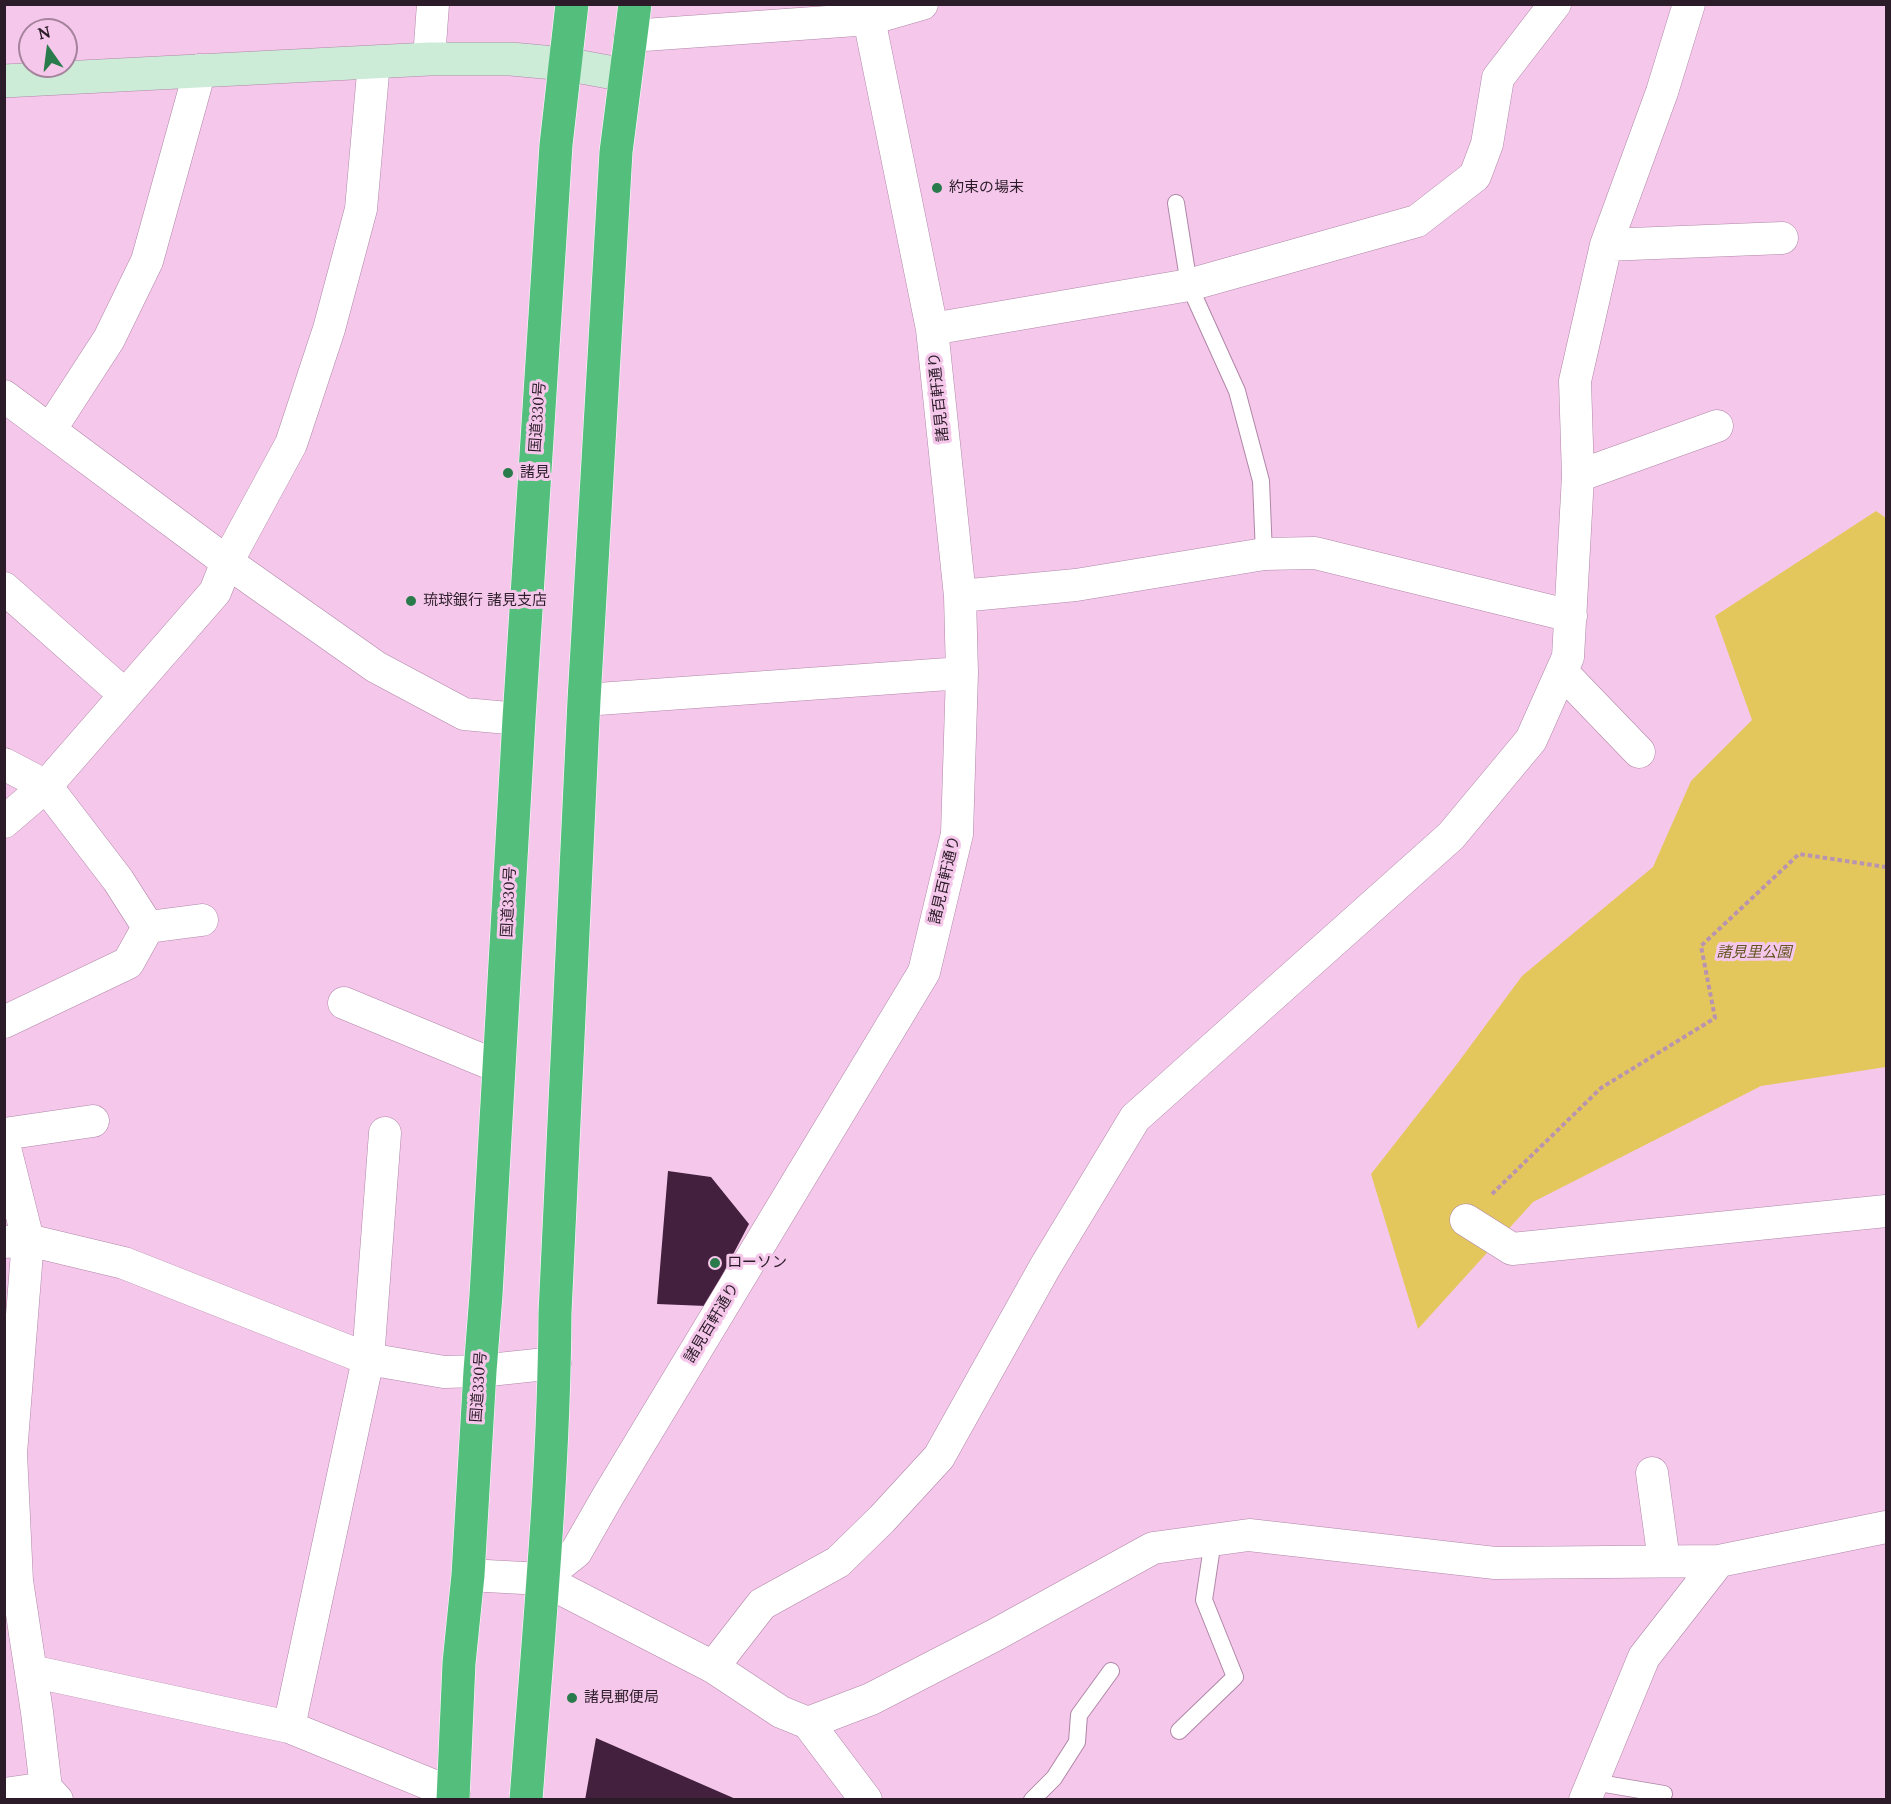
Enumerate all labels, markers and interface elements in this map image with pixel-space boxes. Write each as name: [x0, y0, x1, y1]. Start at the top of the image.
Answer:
north arrow: [18, 18, 78, 78]
text: N: [36, 21, 53, 44]
place label: 約束の場末: [949, 179, 1024, 197]
marker: 約束の場末: [930, 181, 944, 195]
street label: 諸見百軒通り: [925, 351, 953, 443]
street label: 国道330号: [527, 381, 549, 453]
place label: 諸見: [520, 464, 550, 482]
marker: 諸見: [501, 466, 515, 480]
place label: 琉球銀行 諸見支店: [423, 592, 547, 610]
marker: 琉球銀行 諸見支店: [404, 594, 418, 608]
street label: 諸見百軒通り: [926, 834, 964, 926]
street label: 国道330号: [498, 866, 520, 938]
park label: 諸見里公園: [1717, 944, 1791, 962]
place label: ローソン: [727, 1254, 787, 1272]
marker: ローソン: [708, 1256, 722, 1270]
street label: 諸見百軒通り: [681, 1280, 743, 1366]
street label: 国道330号: [468, 1351, 490, 1423]
place label: 諸見郵便局: [584, 1689, 659, 1707]
marker: 諸見郵便局: [565, 1691, 579, 1705]

